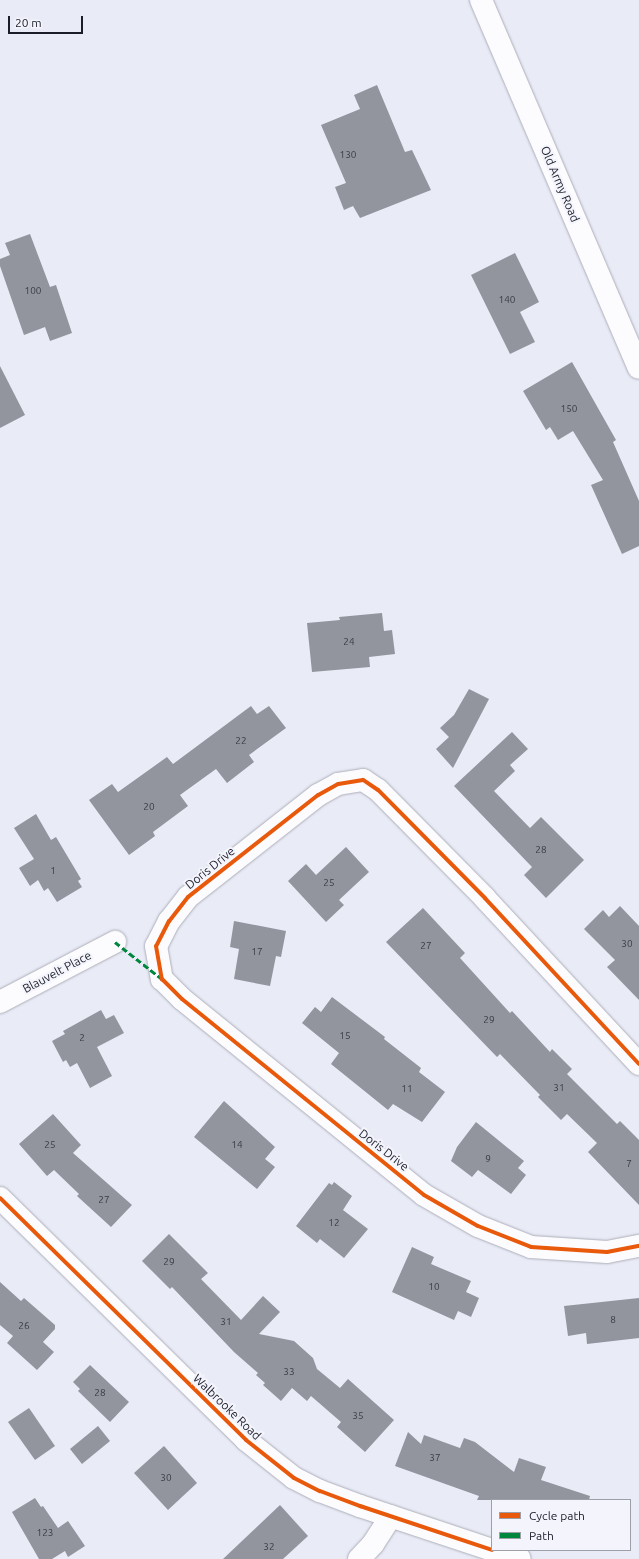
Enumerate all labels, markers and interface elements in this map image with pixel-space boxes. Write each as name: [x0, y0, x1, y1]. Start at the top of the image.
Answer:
scale bar: [10, 8, 85, 34]
text: 20 m: [15, 16, 42, 29]
street label: Old Army Road: [538, 144, 582, 224]
house number: 130: [340, 149, 356, 161]
house number: 100: [25, 285, 41, 297]
house number: 140: [499, 294, 515, 306]
house number: 150: [561, 403, 577, 415]
house number: 24: [343, 636, 355, 648]
house number: 22: [235, 735, 247, 747]
house number: 20: [143, 801, 155, 813]
street label: Doris Drive: [182, 844, 238, 892]
house number: 28: [535, 844, 547, 856]
house number: 1: [50, 865, 56, 877]
house number: 25: [323, 877, 335, 889]
house number: 30: [621, 938, 633, 950]
house number: 27: [420, 940, 432, 952]
house number: 17: [251, 946, 263, 958]
street label: Blauvelt Place: [20, 948, 94, 996]
house number: 29: [483, 1014, 495, 1026]
house number: 15: [339, 1030, 351, 1042]
house number: 2: [79, 1032, 85, 1044]
house number: 31: [553, 1082, 565, 1094]
house number: 11: [401, 1083, 413, 1095]
street label: Doris Drive: [356, 1126, 412, 1174]
house number: 25: [44, 1139, 56, 1151]
house number: 14: [231, 1139, 243, 1151]
house number: 9: [485, 1153, 491, 1165]
house number: 7: [626, 1158, 632, 1170]
house number: 27: [98, 1194, 110, 1206]
house number: 12: [328, 1217, 340, 1229]
house number: 29: [163, 1256, 175, 1268]
house number: 10: [428, 1281, 440, 1293]
house number: 8: [610, 1314, 616, 1326]
house number: 31: [220, 1316, 232, 1328]
house number: 26: [18, 1320, 30, 1332]
house number: 33: [283, 1366, 295, 1378]
street label: Walbrooke Road: [190, 1371, 264, 1443]
house number: 28: [94, 1387, 106, 1399]
house number: 35: [352, 1410, 364, 1422]
house number: 37: [429, 1452, 441, 1464]
house number: 30: [160, 1472, 172, 1484]
legend: [491, 1499, 631, 1551]
text: Cycle path: [529, 1509, 585, 1522]
house number: 123: [37, 1527, 53, 1539]
text: Path: [529, 1529, 554, 1542]
house number: 32: [263, 1541, 275, 1553]

